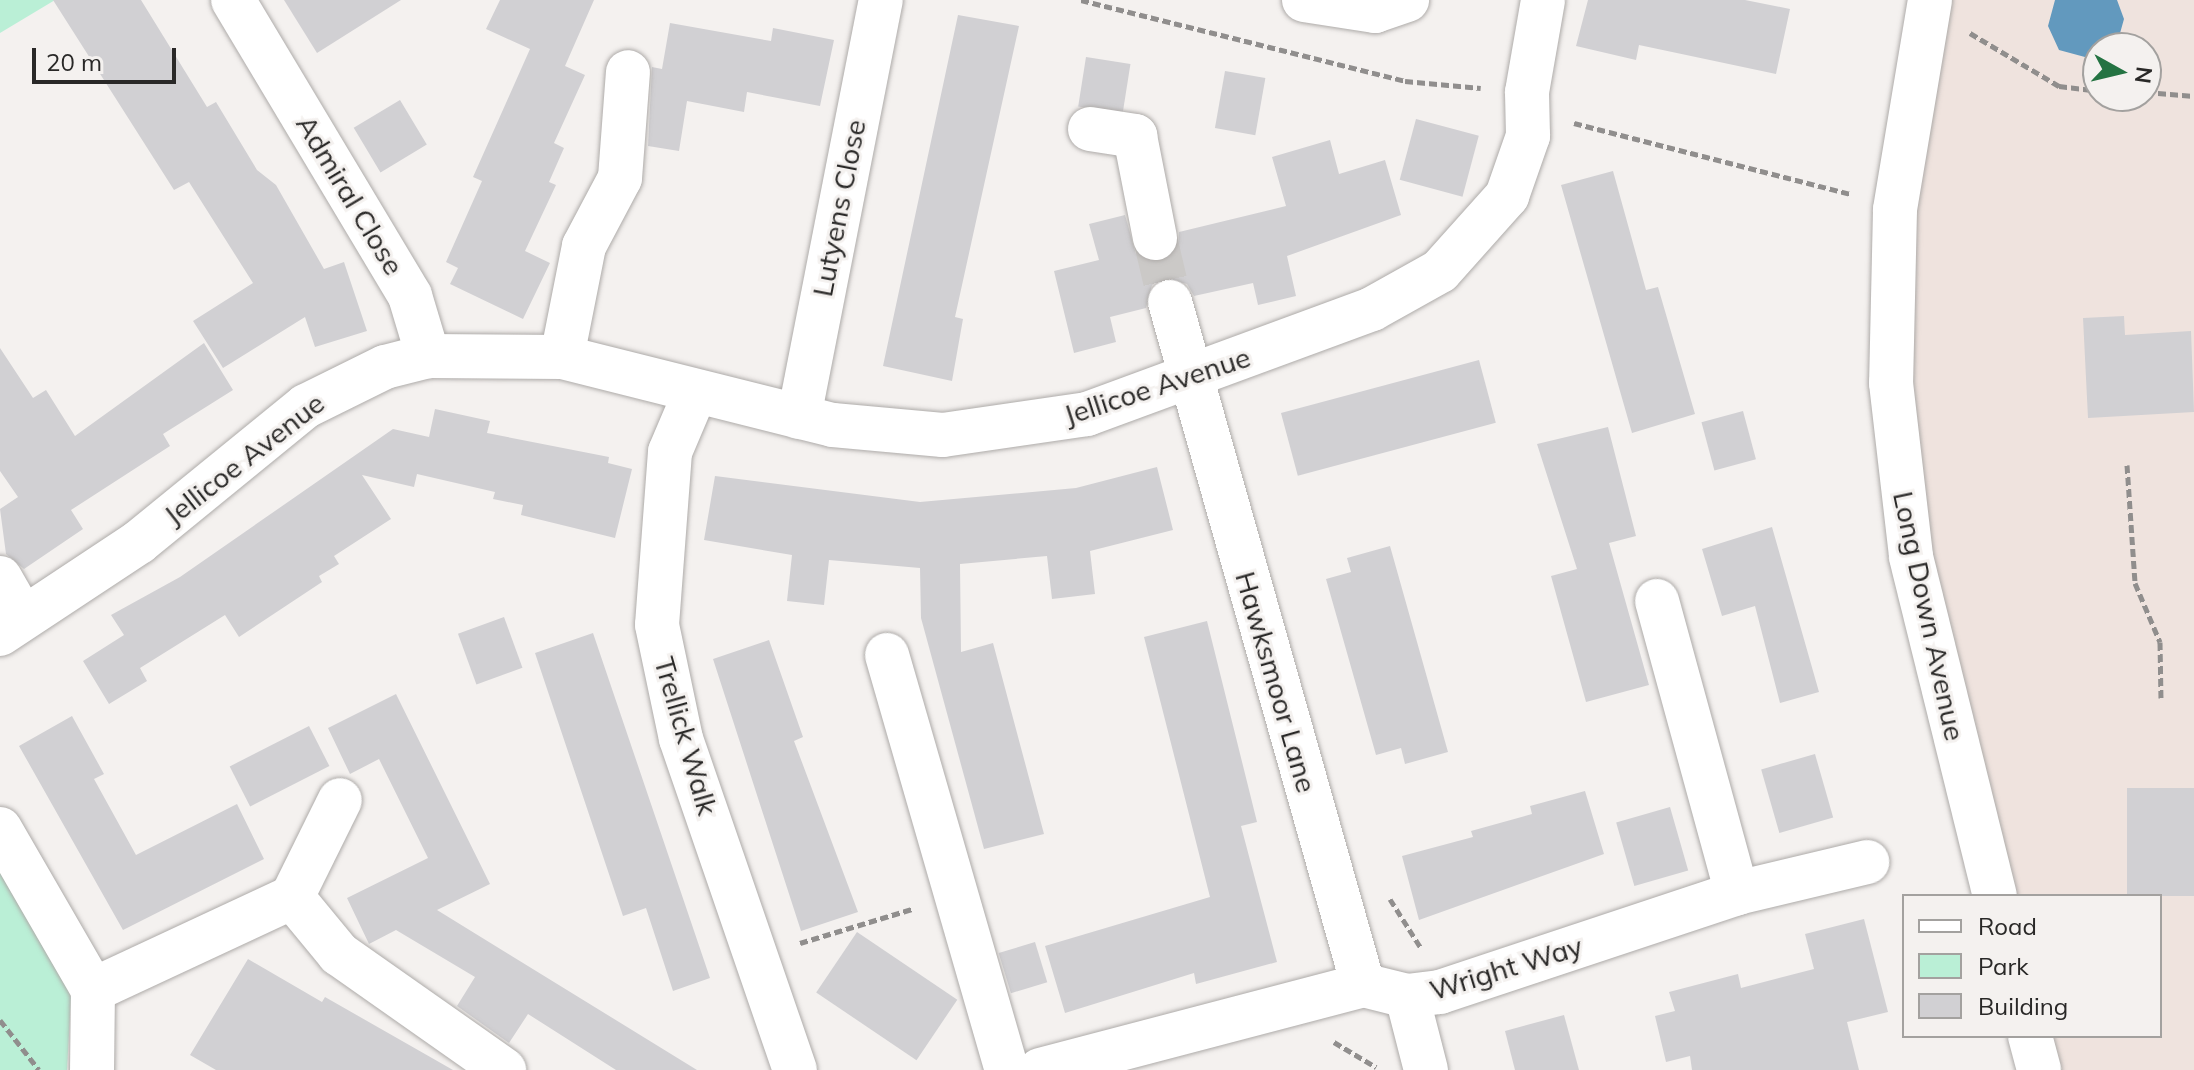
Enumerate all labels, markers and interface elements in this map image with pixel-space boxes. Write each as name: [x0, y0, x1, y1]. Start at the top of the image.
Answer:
scale bar: [36, 32, 180, 82]
north arrow: [2082, 32, 2162, 112]
text: 20 m: [46, 47, 102, 77]
text: N: [2129, 65, 2159, 85]
street label: Admiral Close: [289, 109, 411, 281]
street label: Lutyens Close: [805, 117, 873, 299]
street label: Jellicoe Avenue: [1060, 340, 1254, 432]
street label: Jellicoe Avenue: [157, 386, 331, 532]
street label: Long Down Avenue: [1886, 488, 1972, 744]
street label: Hawksmoor Lane: [1228, 568, 1324, 796]
street label: Trellick Walk: [647, 653, 725, 819]
legend: [1902, 894, 2162, 1038]
text: Road: [1978, 911, 2037, 941]
street label: Wright Way: [1426, 929, 1586, 1007]
text: Park: [1978, 951, 2029, 981]
text: Building: [1978, 991, 2068, 1021]

